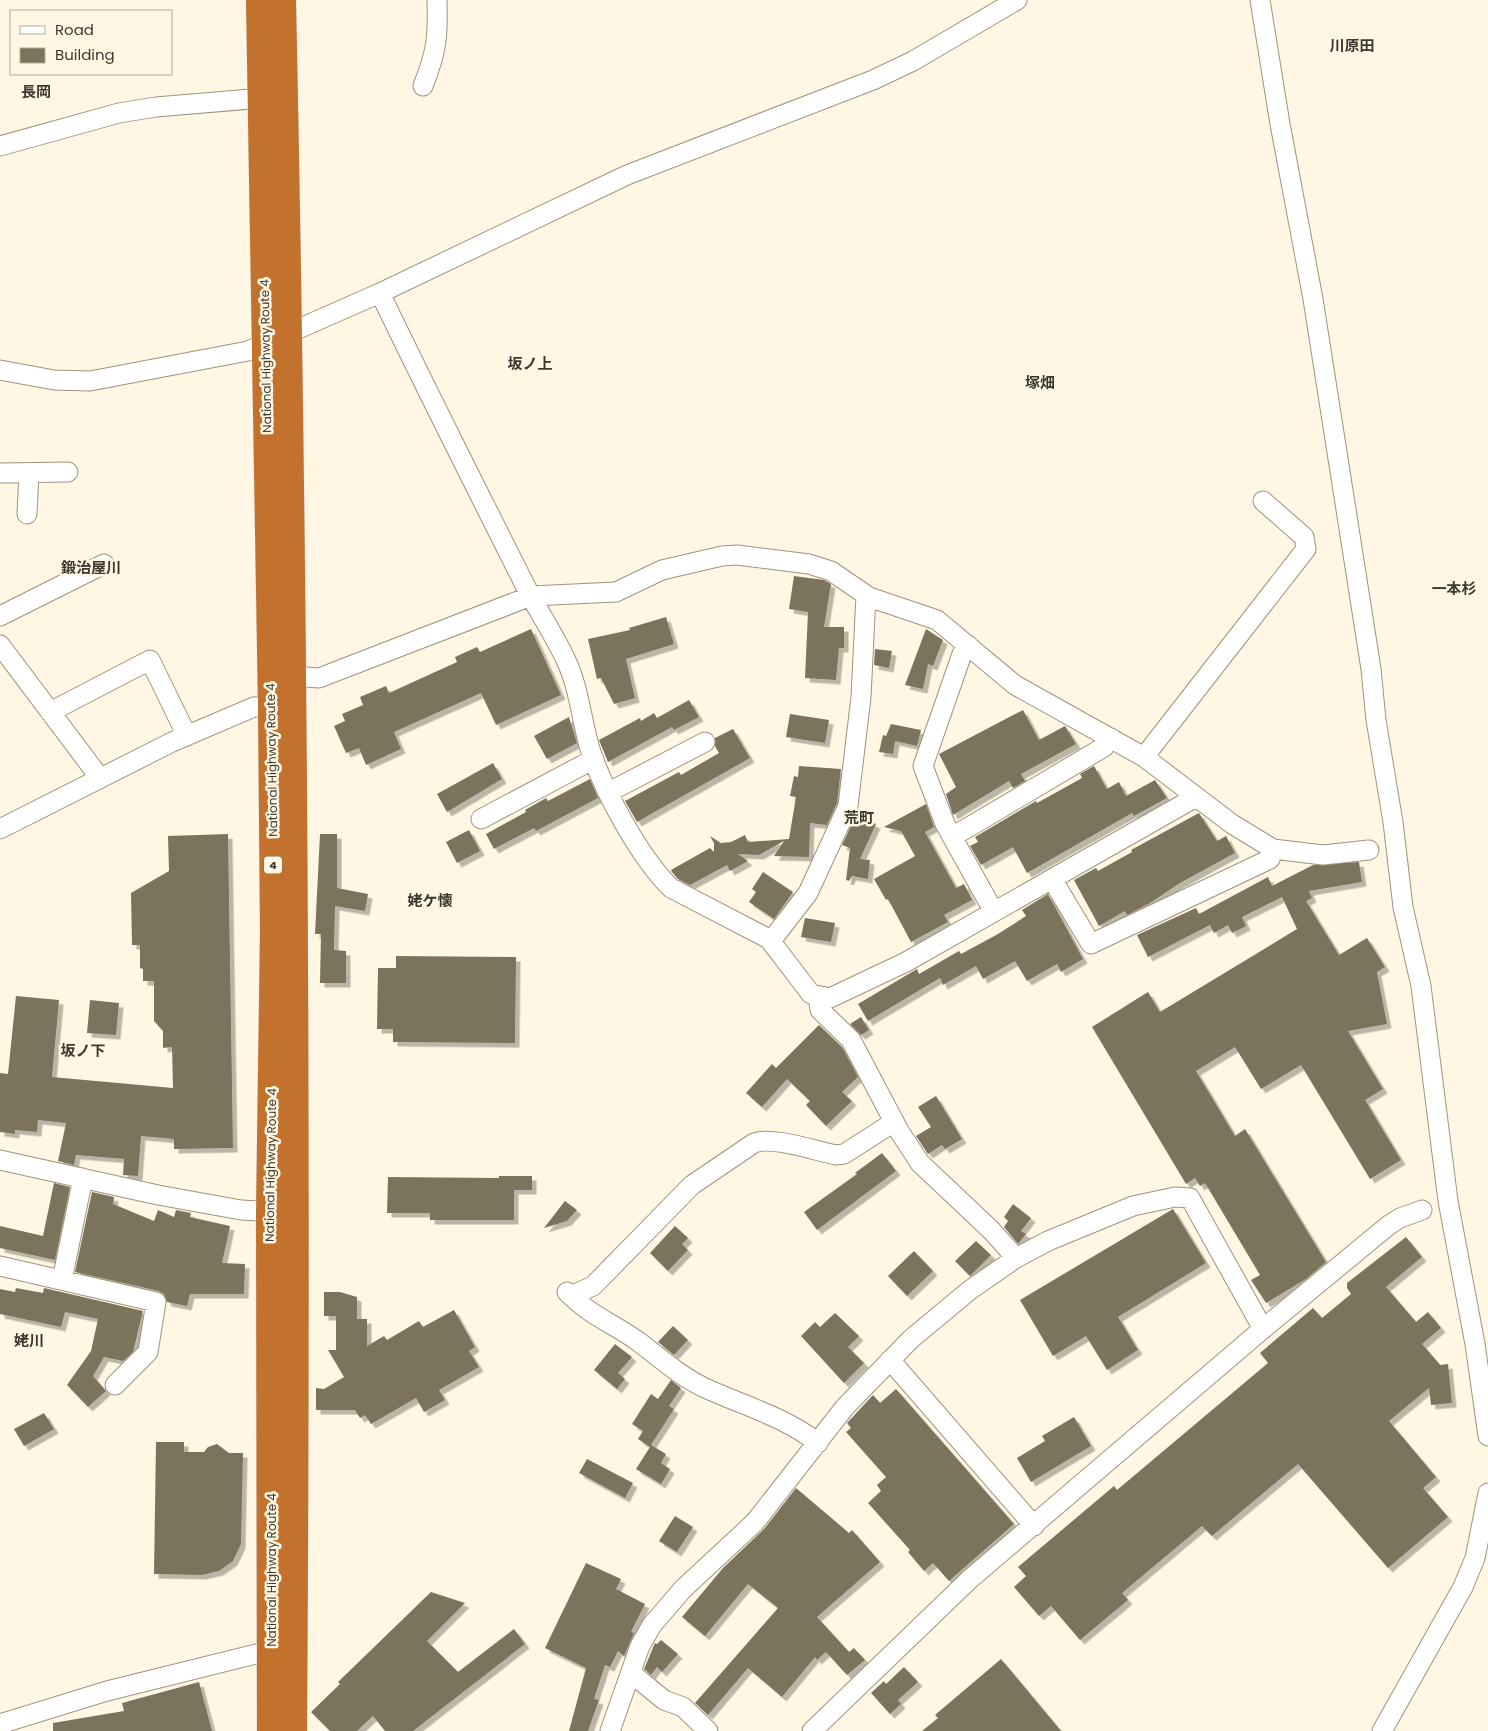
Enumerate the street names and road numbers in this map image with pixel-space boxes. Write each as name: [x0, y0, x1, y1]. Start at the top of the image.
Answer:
street label: National Highway Route 4: [256, 279, 275, 433]
street label: National Highway Route 4: [262, 683, 281, 837]
road number: 4: [264, 856, 282, 874]
street label: National Highway Route 4: [261, 1088, 280, 1242]
street label: National Highway Route 4: [263, 1493, 280, 1647]

